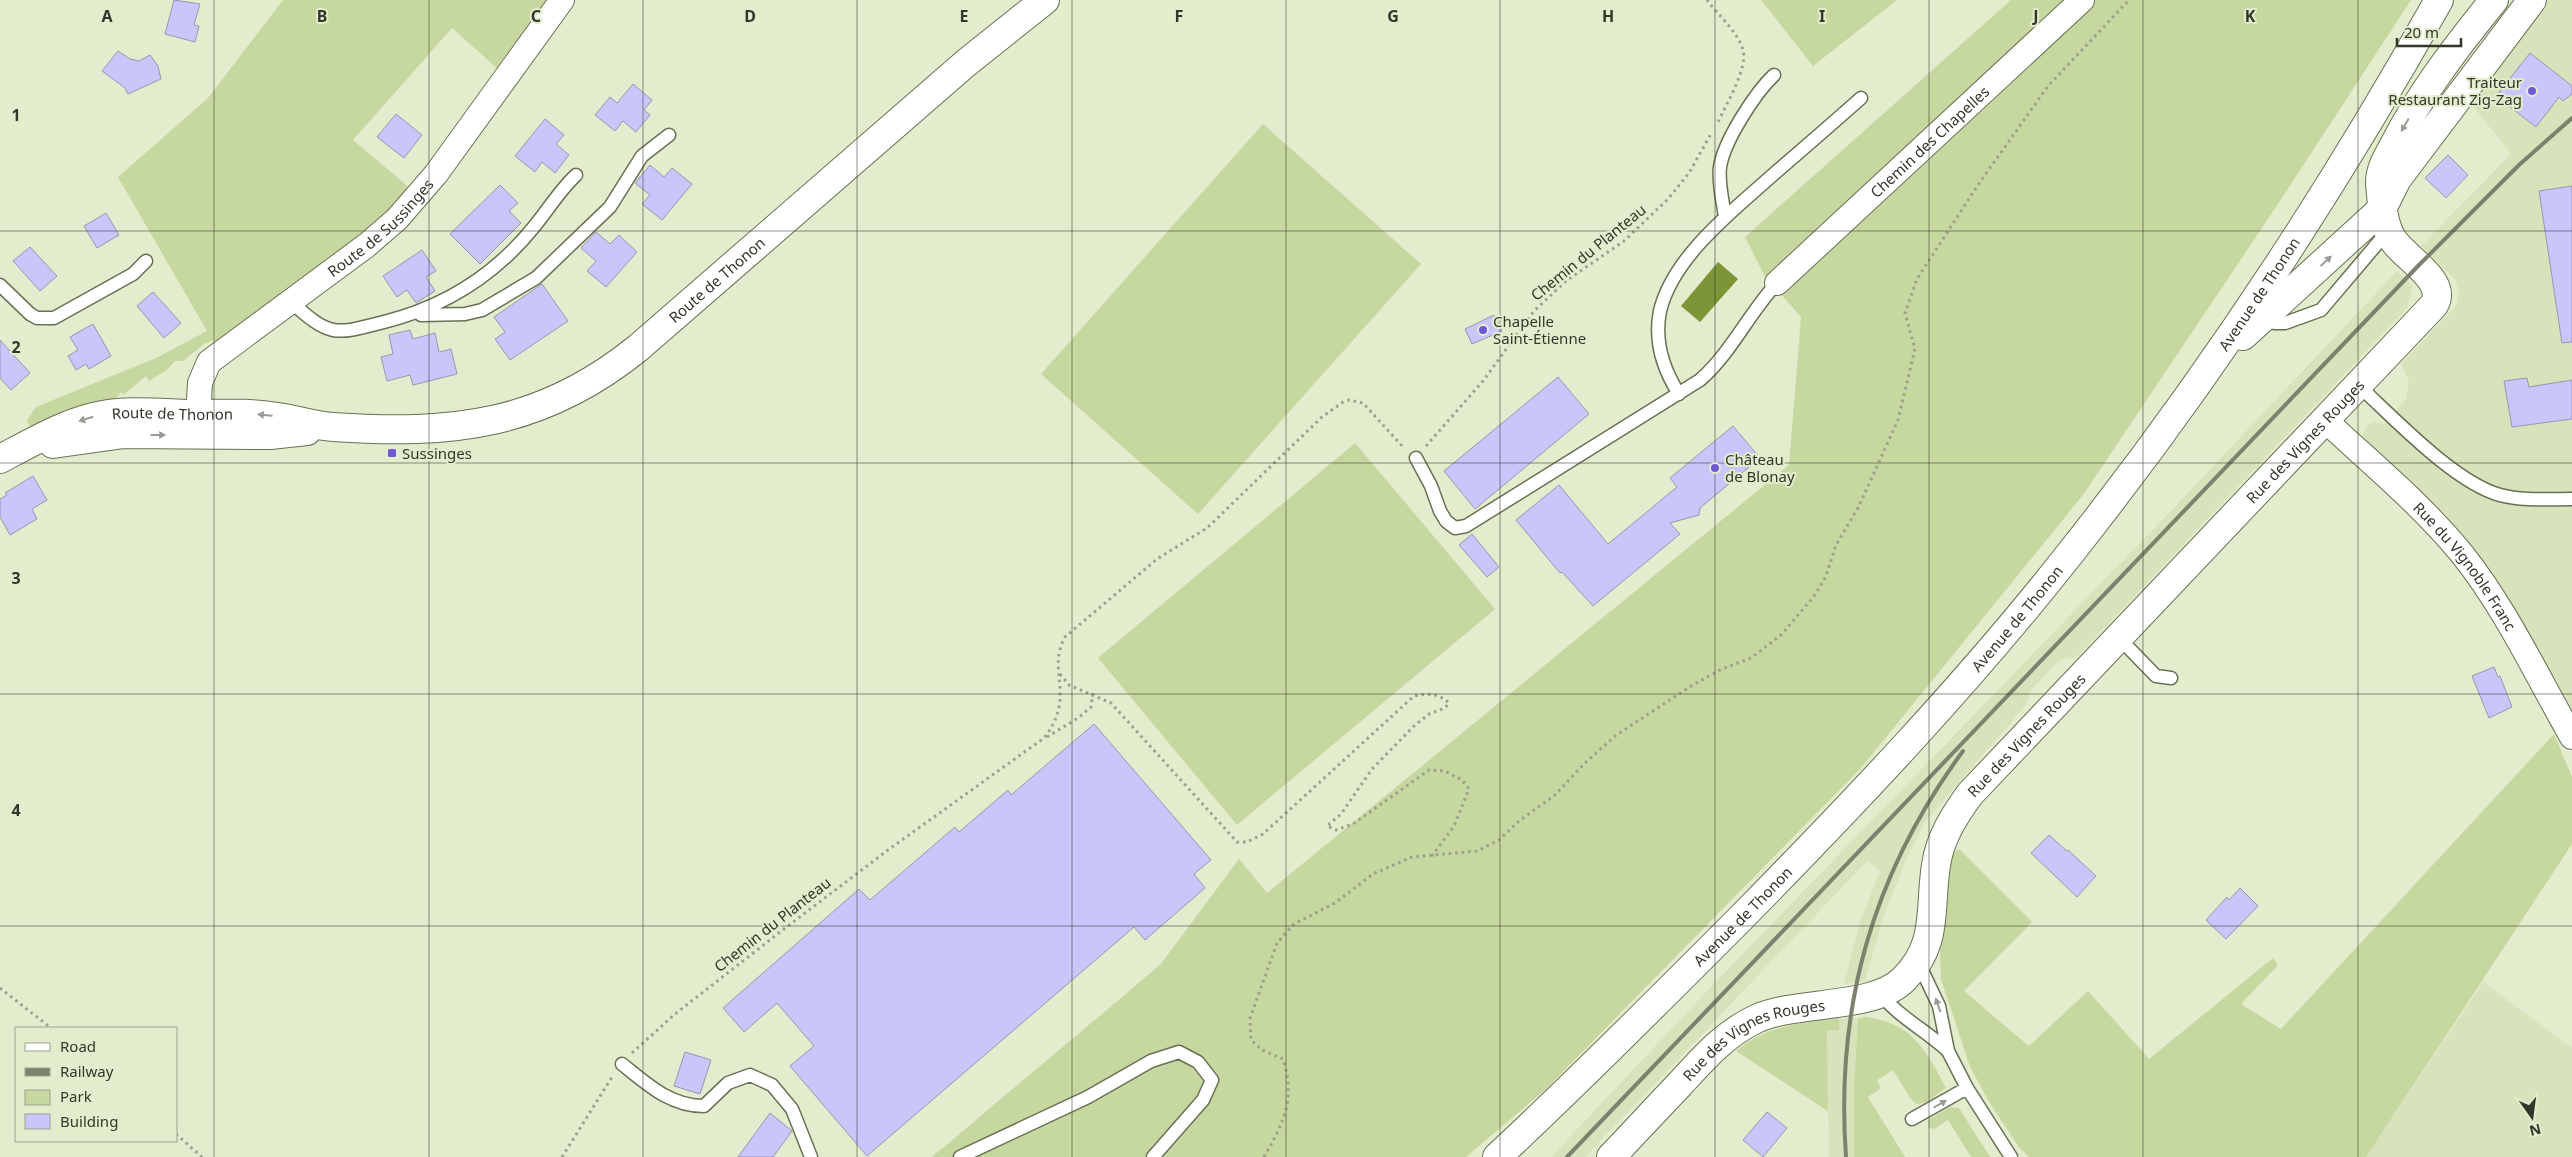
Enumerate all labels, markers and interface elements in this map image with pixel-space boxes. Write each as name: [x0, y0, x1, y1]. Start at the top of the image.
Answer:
text: A: [101, 5, 113, 27]
text: B: [317, 5, 327, 27]
text: C: [531, 5, 541, 27]
text: D: [744, 5, 756, 27]
text: E: [960, 5, 969, 27]
text: F: [1175, 5, 1183, 27]
text: G: [1387, 5, 1399, 27]
text: H: [1602, 5, 1614, 27]
text: I: [1819, 5, 1825, 27]
text: J: [2031, 5, 2039, 27]
text: K: [2245, 5, 2256, 27]
scale bar: [2397, 15, 2461, 47]
text: 20 m: [2404, 22, 2439, 42]
place label: Traiteur Restaurant Zig-Zag: [2388, 72, 2522, 109]
street label: Chemin des Chapelles: [1866, 81, 1993, 202]
marker: Traiteur Restaurant Zig-Zag: [2526, 85, 2538, 97]
text: 1: [11, 104, 21, 126]
one-way arrow: [2401, 117, 2409, 132]
street label: Route de Sussinges: [323, 174, 437, 281]
street label: Chemin du Planteau: [1526, 199, 1650, 305]
street label: Route de Thonon: [664, 232, 769, 327]
street label: Avenue de Thonon: [2214, 233, 2304, 354]
one-way arrow: [2320, 255, 2332, 267]
place label: Chapelle Saint-Étienne: [1493, 311, 1586, 348]
marker: Chapelle Saint-Étienne: [1477, 324, 1489, 336]
text: 2: [11, 336, 21, 358]
street label: Rue des Vignes Rouges: [2241, 375, 2368, 507]
street label: Route de Thonon: [111, 402, 233, 424]
one-way arrow: [257, 411, 273, 419]
one-way arrow: [78, 416, 93, 424]
one-way arrow: [150, 431, 166, 439]
place label: Sussinges: [402, 443, 472, 463]
marker: Sussinges: [386, 447, 398, 459]
place label: Château de Blonay: [1725, 449, 1795, 486]
marker: Château de Blonay: [1709, 462, 1721, 474]
street label: Rue du Vignoble Franc: [2409, 497, 2521, 634]
street label: Avenue de Thonon: [1967, 561, 2067, 676]
text: 3: [11, 567, 21, 589]
street label: Rue des Vignes Rouges: [1963, 669, 2090, 801]
text: 4: [11, 799, 21, 821]
street label: Avenue de Thonon: [1689, 862, 1796, 970]
street label: Chemin du Planteau: [710, 872, 834, 976]
street label: Rue des Vignes Rouges: [1678, 995, 1826, 1085]
one-way arrow: [1934, 997, 1942, 1012]
legend: [15, 1027, 178, 1142]
text: Road: [60, 1036, 96, 1056]
text: Railway: [60, 1061, 114, 1081]
text: Park: [60, 1086, 92, 1106]
north arrow: [2507, 1092, 2557, 1142]
one-way arrow: [1932, 1100, 1947, 1108]
text: Building: [60, 1111, 118, 1131]
text: N: [2527, 1120, 2543, 1141]

